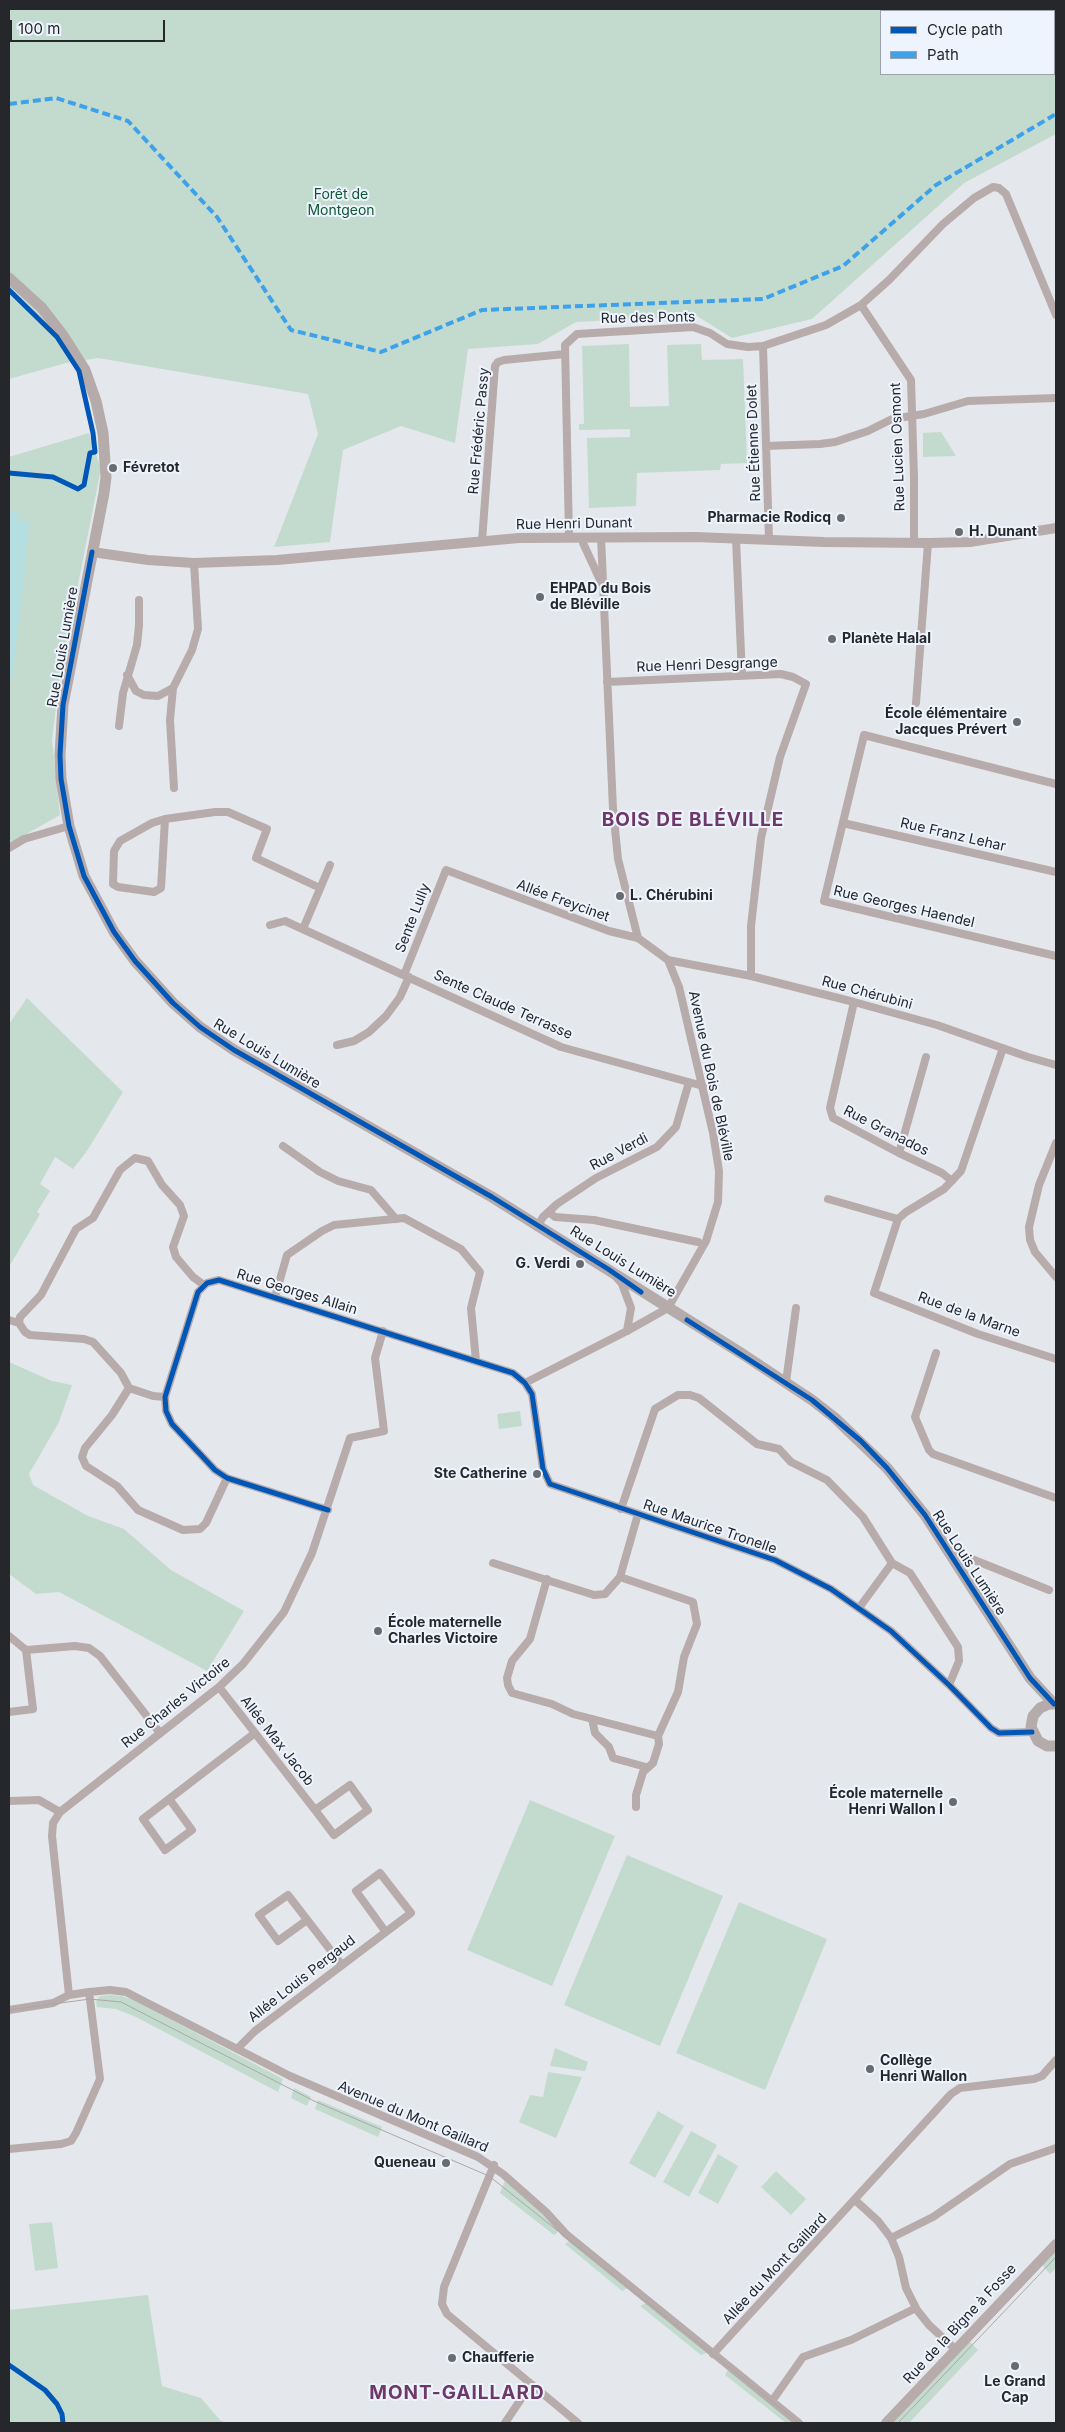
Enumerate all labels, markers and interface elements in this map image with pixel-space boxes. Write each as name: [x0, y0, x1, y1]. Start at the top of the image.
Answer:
scale bar: [12, 10, 168, 42]
legend: [880, 10, 1055, 75]
text: 100 m: [18, 19, 60, 38]
text: Cycle path: [927, 20, 1003, 39]
text: Path: [927, 45, 959, 64]
park label: Forêt de Montgeon: [307, 187, 375, 220]
street label: Rue des Ponts: [600, 309, 696, 327]
street label: Rue Frédéric Passy: [465, 367, 493, 495]
street label: Rue Lucien Osmont: [887, 382, 909, 512]
street label: Rue Étienne Dolet: [744, 384, 764, 502]
place label: Févretot: [123, 460, 180, 476]
marker: Févretot: [107, 462, 119, 474]
place label: Pharmacie Rodicq: [707, 510, 831, 526]
marker: Pharmacie Rodicq: [835, 512, 847, 524]
street label: Rue Henri Dunant: [516, 515, 632, 533]
place label: H. Dunant: [969, 524, 1037, 540]
marker: H. Dunant: [953, 526, 965, 538]
place label: EHPAD du Bois de Bléville: [550, 581, 651, 614]
street label: Rue Louis Lumière: [44, 586, 82, 708]
marker: EHPAD du Bois de Bléville: [534, 591, 546, 603]
place label: Planète Halal: [842, 631, 931, 647]
marker: Planète Halal: [826, 633, 838, 645]
street label: Rue Henri Desgrange: [636, 654, 778, 676]
place label: École élémentaire Jacques Prévert: [885, 706, 1007, 739]
marker: École élémentaire Jacques Prévert: [1011, 716, 1023, 728]
district label: BOIS DE BLÉVILLE: [600, 809, 786, 831]
street label: Rue Franz Lehar: [899, 815, 1007, 855]
street label: Allée Freycinet: [514, 876, 612, 926]
street label: Sente Lully: [392, 881, 434, 955]
street label: Rue Georges Haendel: [832, 883, 976, 931]
place label: L. Chérubini: [630, 888, 713, 904]
marker: L. Chérubini: [614, 890, 626, 902]
street label: Sente Claude Terrasse: [431, 967, 575, 1043]
street label: Rue Chérubini: [820, 973, 914, 1013]
street label: Avenue du Bois de Bléville: [685, 989, 737, 1163]
street label: Rue Louis Lumière: [210, 1015, 324, 1093]
street label: Rue Granados: [841, 1102, 931, 1160]
street label: Rue Verdi: [587, 1130, 651, 1174]
street label: Rue Louis Lumière: [567, 1223, 679, 1301]
place label: G. Verdi: [516, 1256, 570, 1272]
marker: G. Verdi: [574, 1258, 586, 1270]
street label: Rue Georges Allain: [235, 1266, 359, 1318]
street label: Rue de la Marne: [916, 1289, 1022, 1341]
place label: Ste Catherine: [434, 1466, 527, 1482]
marker: Ste Catherine: [531, 1468, 543, 1480]
street label: Rue Maurice Tronelle: [641, 1496, 779, 1558]
street label: Rue Louis Lumière: [929, 1507, 1009, 1619]
place label: École maternelle Charles Victoire: [388, 1615, 502, 1648]
marker: École maternelle Charles Victoire: [372, 1625, 384, 1637]
street label: Rue Charles Victoire: [118, 1654, 234, 1752]
street label: Allée Max Jacob: [237, 1693, 317, 1789]
place label: École maternelle Henri Wallon I: [829, 1786, 943, 1818]
marker: École maternelle Henri Wallon I: [947, 1796, 959, 1808]
street label: Allée Louis Pergaud: [245, 1932, 359, 2026]
place label: Collège Henri Wallon: [880, 2053, 967, 2086]
marker: Collège Henri Wallon: [864, 2063, 876, 2075]
street label: Avenue du Mont Gaillard: [335, 2078, 491, 2156]
place label: Queneau: [374, 2155, 436, 2171]
marker: Queneau: [440, 2157, 452, 2169]
street label: Allée du Mont Gaillard: [719, 2210, 831, 2328]
street label: Rue de la Bigne à Fosse: [900, 2261, 1020, 2387]
place label: Chaufferie: [462, 2350, 534, 2366]
marker: Chaufferie: [446, 2352, 458, 2364]
marker: Le Grand Cap: [1009, 2360, 1021, 2372]
place label: Le Grand Cap: [984, 2374, 1046, 2406]
district label: MONT-GAILLARD: [368, 2382, 546, 2404]

